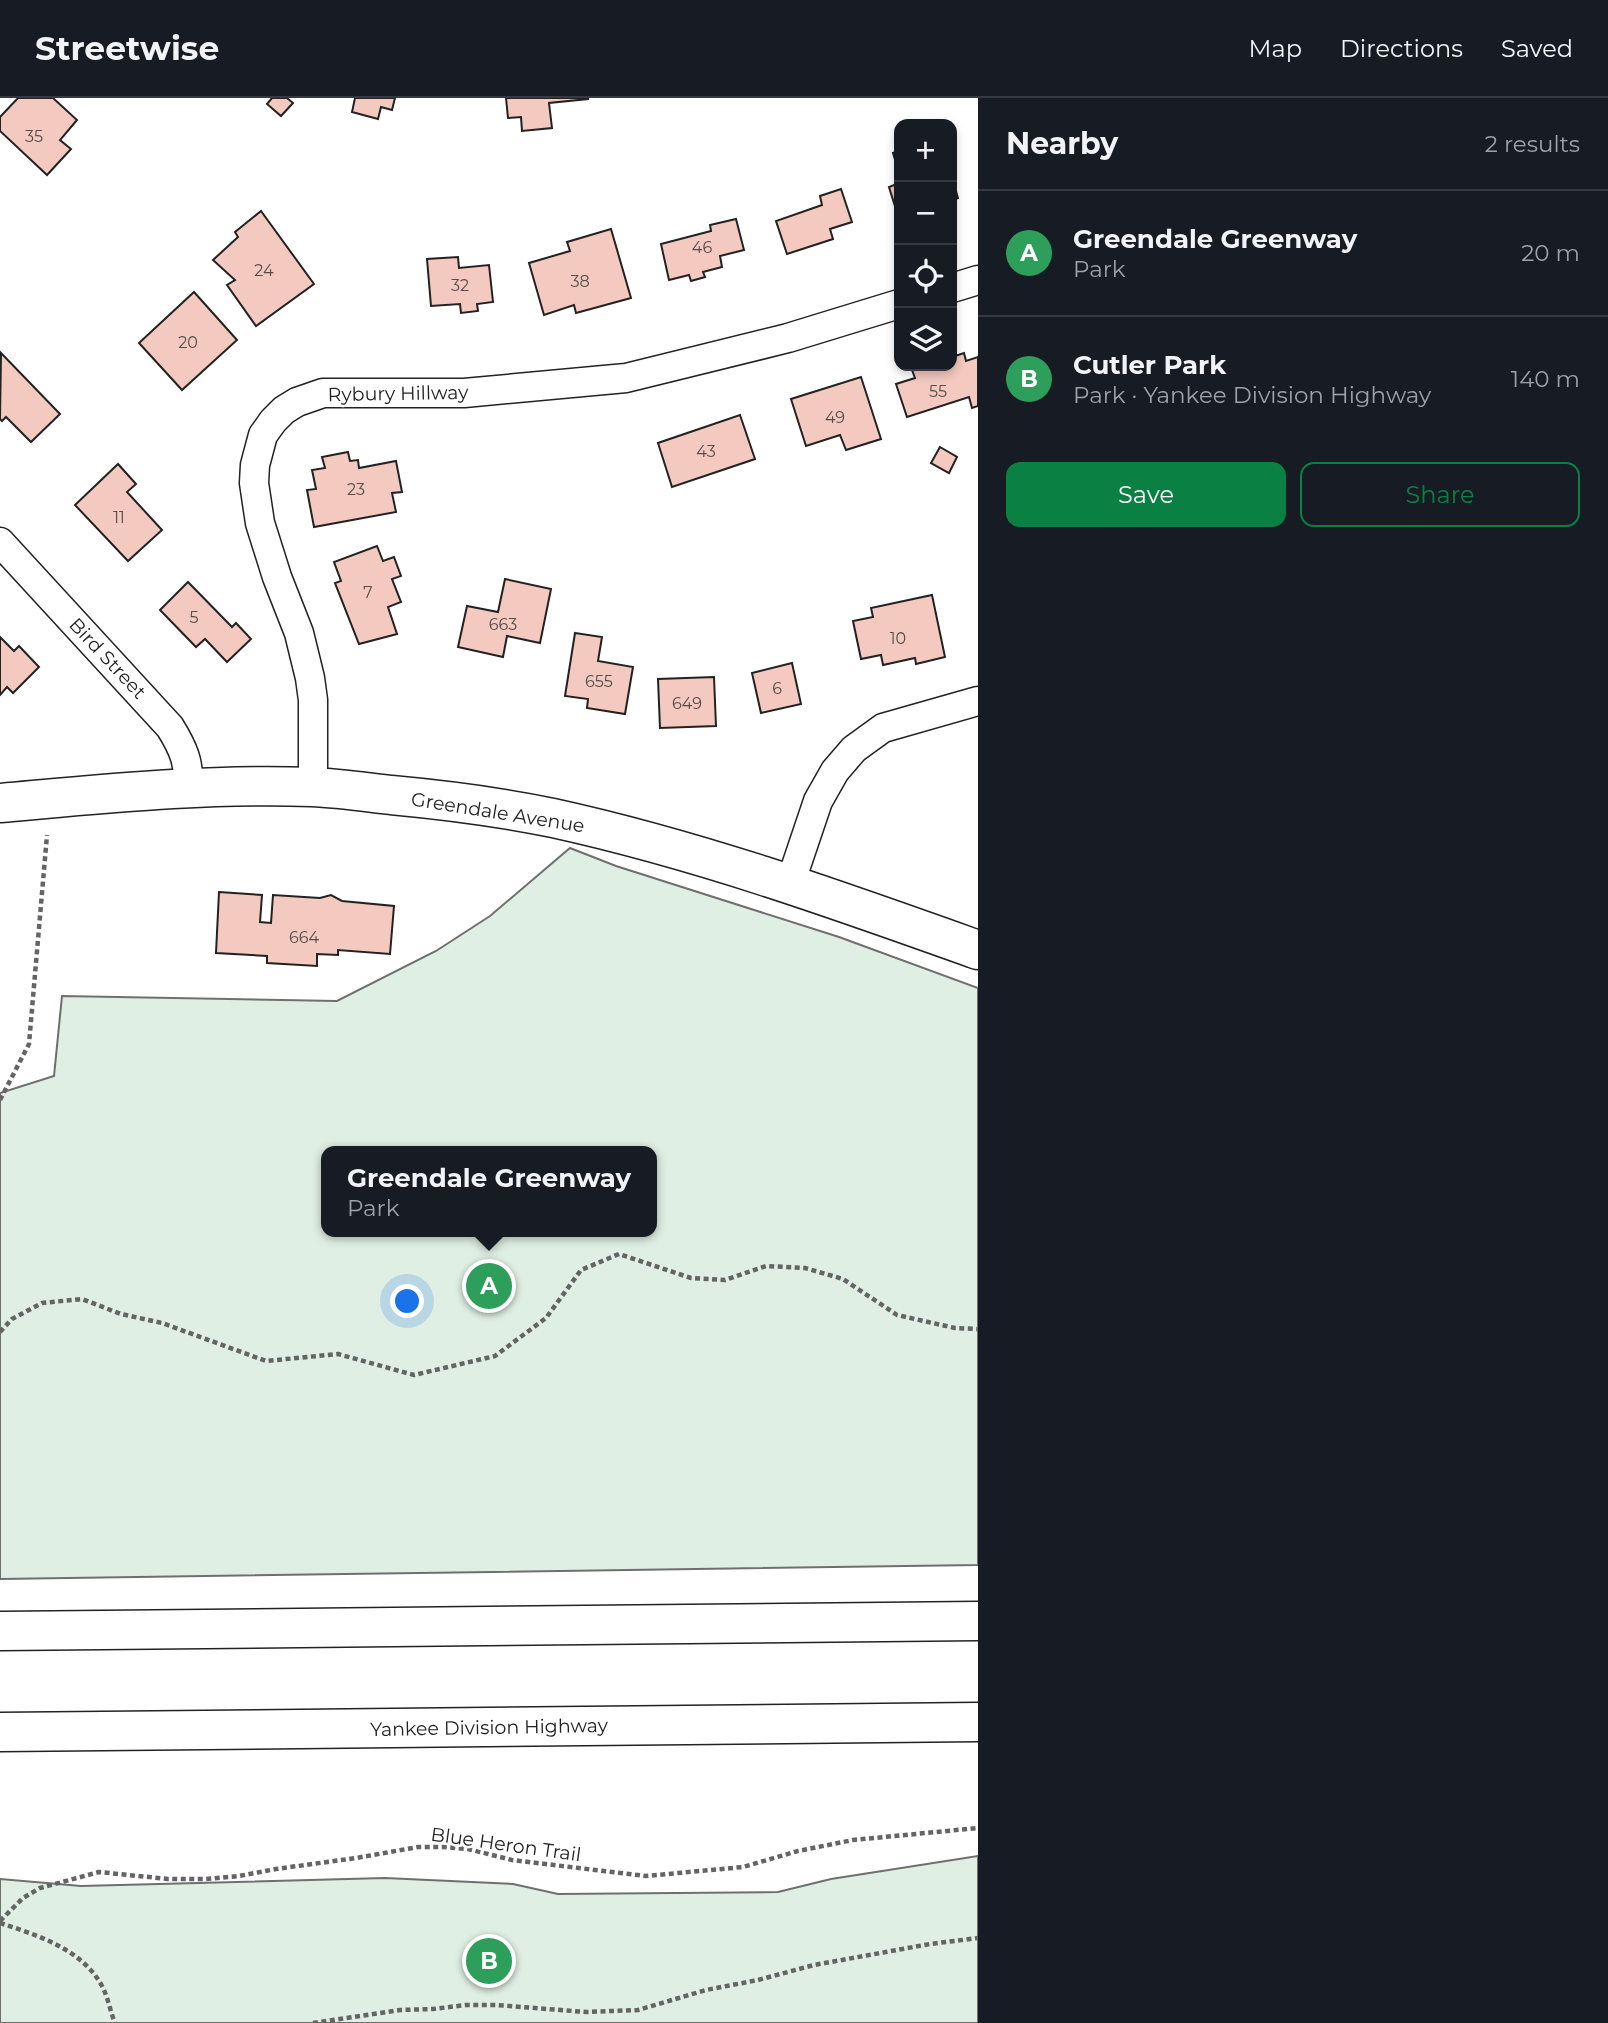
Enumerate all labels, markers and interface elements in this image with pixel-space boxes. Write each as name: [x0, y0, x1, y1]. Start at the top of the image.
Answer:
text: Streetwise: [35, 28, 219, 68]
text: Map: [1249, 34, 1302, 63]
text: Directions: [1340, 34, 1463, 63]
text: Saved: [1501, 34, 1573, 63]
map controls: [894, 119, 957, 371]
button: +: [894, 119, 957, 182]
text: Nearby: [1006, 125, 1118, 162]
house number: 35: [25, 127, 43, 146]
text: 2 results: [1485, 130, 1580, 158]
button: −: [894, 182, 957, 245]
text: Greendale Greenway: [1073, 223, 1357, 255]
house number: 46: [692, 238, 712, 257]
text: A: [1020, 239, 1038, 267]
text: 20 m: [1521, 239, 1580, 267]
button: locate: [894, 245, 957, 308]
text: Park: [1073, 255, 1126, 283]
house number: 24: [254, 261, 274, 280]
house number: 38: [570, 272, 590, 291]
house number: 32: [451, 276, 469, 295]
button: layers: [894, 308, 957, 371]
house number: 20: [178, 333, 198, 352]
text: Cutler Park: [1073, 349, 1226, 381]
text: B: [1020, 365, 1038, 393]
text: 140 m: [1511, 365, 1580, 393]
street label: Rybury Hillway: [327, 381, 469, 406]
text: Park · Yankee Division Highway: [1073, 381, 1431, 409]
house number: 55: [929, 382, 947, 401]
house number: 49: [825, 408, 845, 427]
house number: 43: [696, 442, 716, 461]
button: Save: [1006, 462, 1286, 527]
button: Share: [1300, 462, 1580, 527]
house number: 23: [347, 480, 365, 499]
house number: 11: [113, 508, 125, 527]
house number: 7: [363, 583, 373, 602]
house number: 5: [189, 608, 199, 627]
street label: Bird Street: [64, 613, 151, 704]
house number: 663: [489, 615, 517, 634]
house number: 10: [890, 629, 906, 648]
house number: 655: [585, 672, 613, 691]
house number: 6: [772, 679, 782, 698]
house number: 649: [672, 694, 702, 713]
street label: Greendale Avenue: [410, 787, 586, 838]
house number: 664: [289, 928, 319, 947]
popup: [321, 1146, 657, 1237]
text: Greendale Greenway: [347, 1162, 631, 1194]
text: Park: [347, 1194, 399, 1222]
pin: A: [466, 1260, 512, 1312]
your location: [390, 1284, 424, 1318]
street label: Yankee Division Highway: [370, 1714, 609, 1741]
street label: Blue Heron Trail: [429, 1823, 583, 1866]
pin: B: [466, 1935, 512, 1987]

